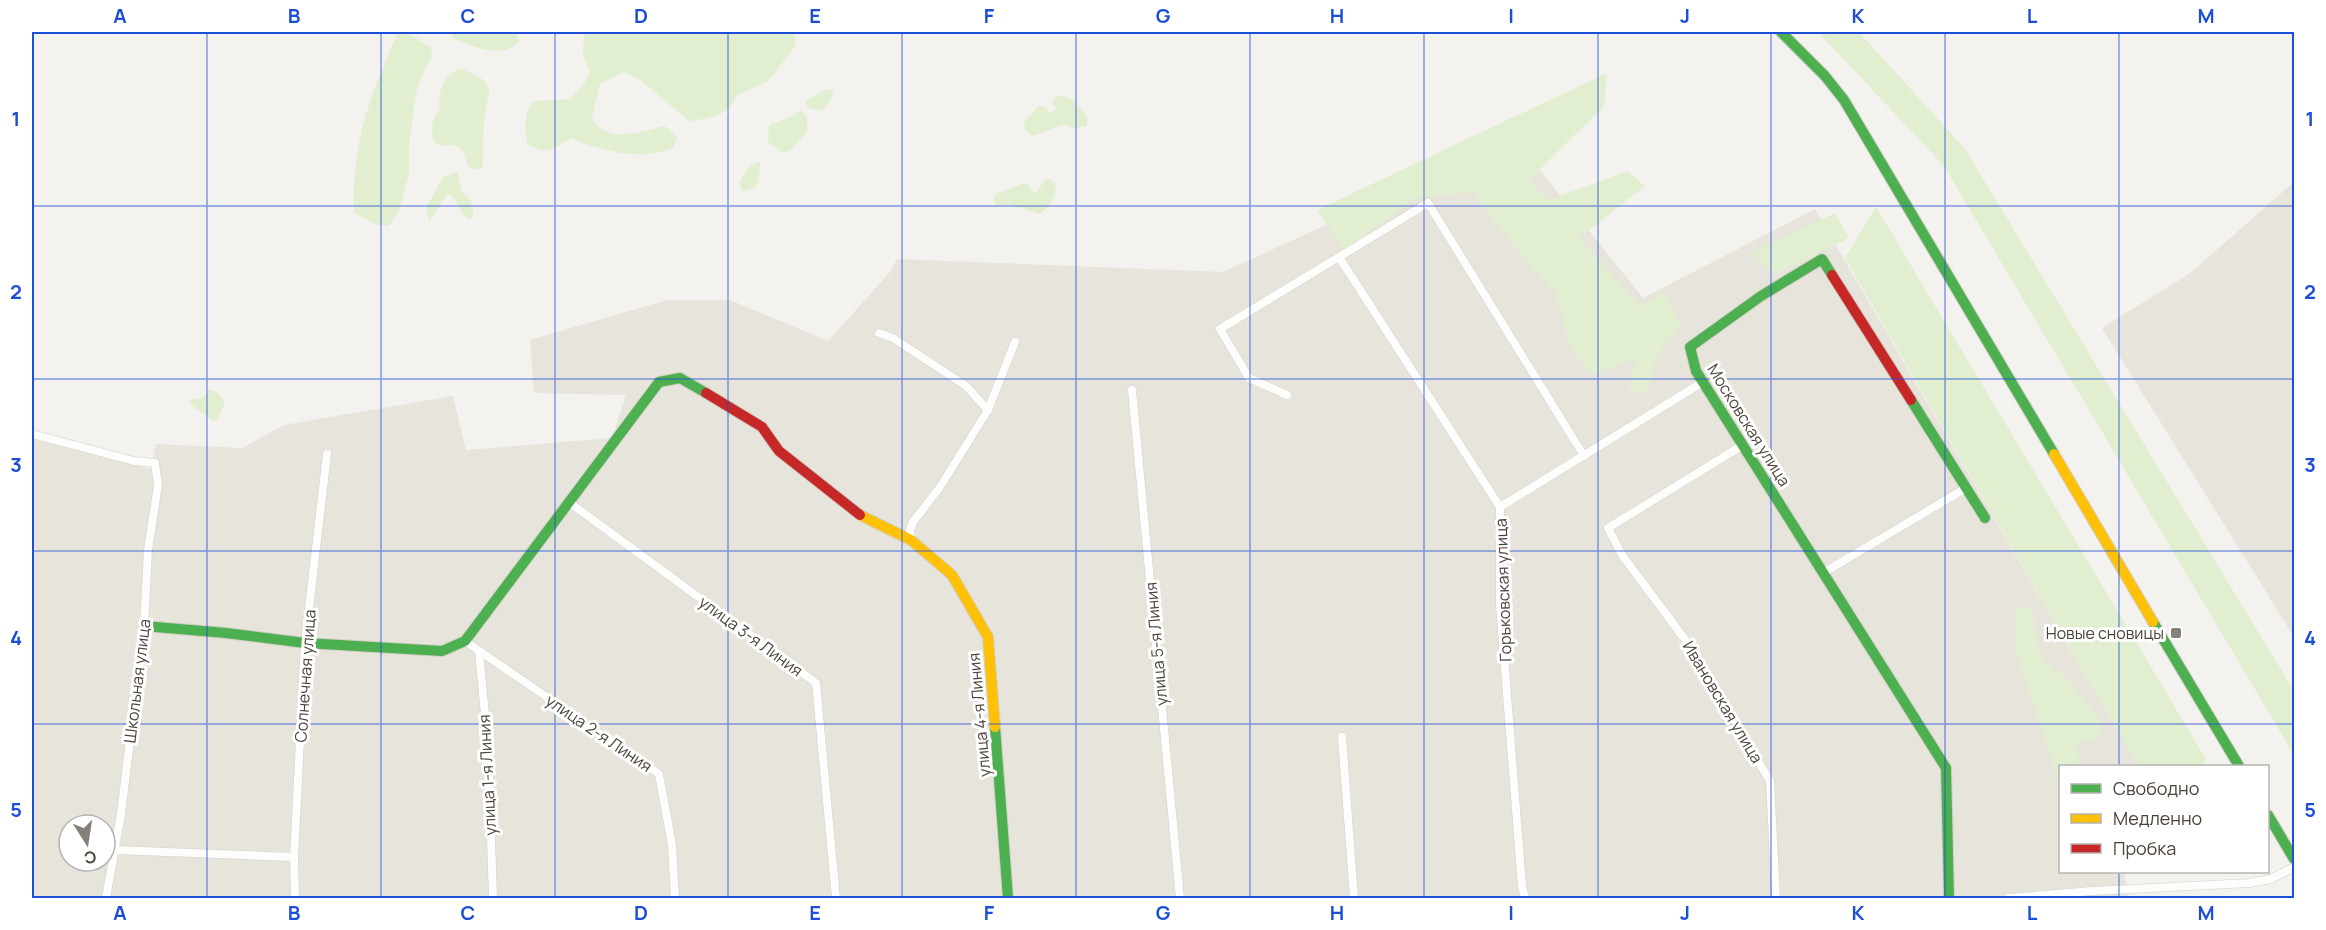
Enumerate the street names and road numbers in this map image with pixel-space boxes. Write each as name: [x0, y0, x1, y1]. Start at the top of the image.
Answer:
street label: Московская улица: [1702, 360, 1796, 490]
street label: Горьковская улица: [1490, 518, 1516, 662]
street label: улица 5-я Линия: [1140, 581, 1172, 707]
street label: улица 3-я Линия: [694, 591, 808, 681]
street label: Солнечная улица: [289, 609, 321, 743]
street label: Школьная улица: [118, 618, 156, 744]
street label: Ивановская улица: [1678, 637, 1768, 767]
street label: улица 4-я Линия: [963, 652, 995, 778]
street label: улица 2-я Линия: [541, 689, 657, 777]
street label: улица 1-я Линия: [473, 714, 501, 836]

